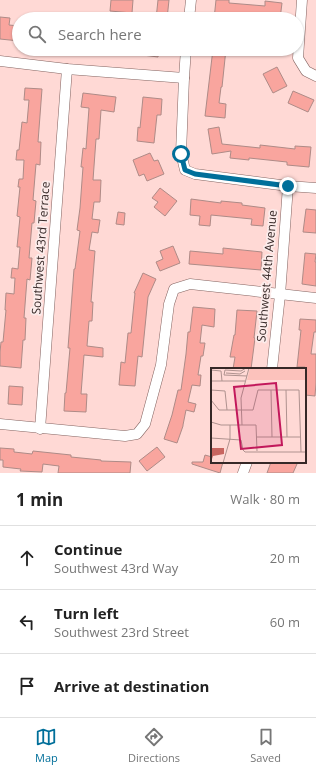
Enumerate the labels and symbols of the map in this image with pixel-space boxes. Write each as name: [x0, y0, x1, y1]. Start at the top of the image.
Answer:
route start: [172, 145, 190, 163]
route end: [279, 177, 297, 195]
street label: Southwest 43rd Terrace: [27, 181, 54, 315]
street label: Southwest 44th Avenue: [252, 209, 281, 343]
inset map: [211, 368, 306, 463]

